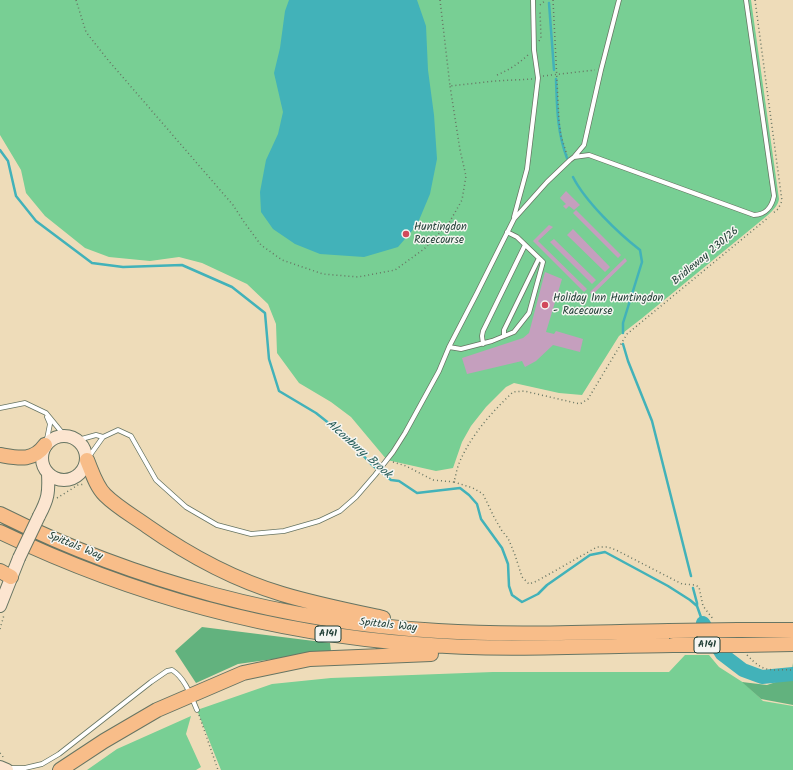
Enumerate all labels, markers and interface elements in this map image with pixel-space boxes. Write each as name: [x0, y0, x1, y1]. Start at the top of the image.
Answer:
place label: Huntingdon Racecourse: [414, 221, 467, 247]
street label: Bridleway 230/26: [670, 225, 742, 289]
marker: Huntingdon Racecourse: [401, 229, 411, 239]
place label: Holiday Inn Huntingdon - Racecourse: [553, 292, 663, 318]
marker: Holiday Inn Huntingdon - Racecourse: [540, 300, 550, 310]
water label: Alconbury Brook: [322, 418, 394, 482]
street label: Spittals Way: [46, 530, 104, 564]
street label: Spittals Way: [358, 616, 418, 636]
road number: A141: [315, 626, 341, 642]
road number: A141: [694, 637, 720, 653]

